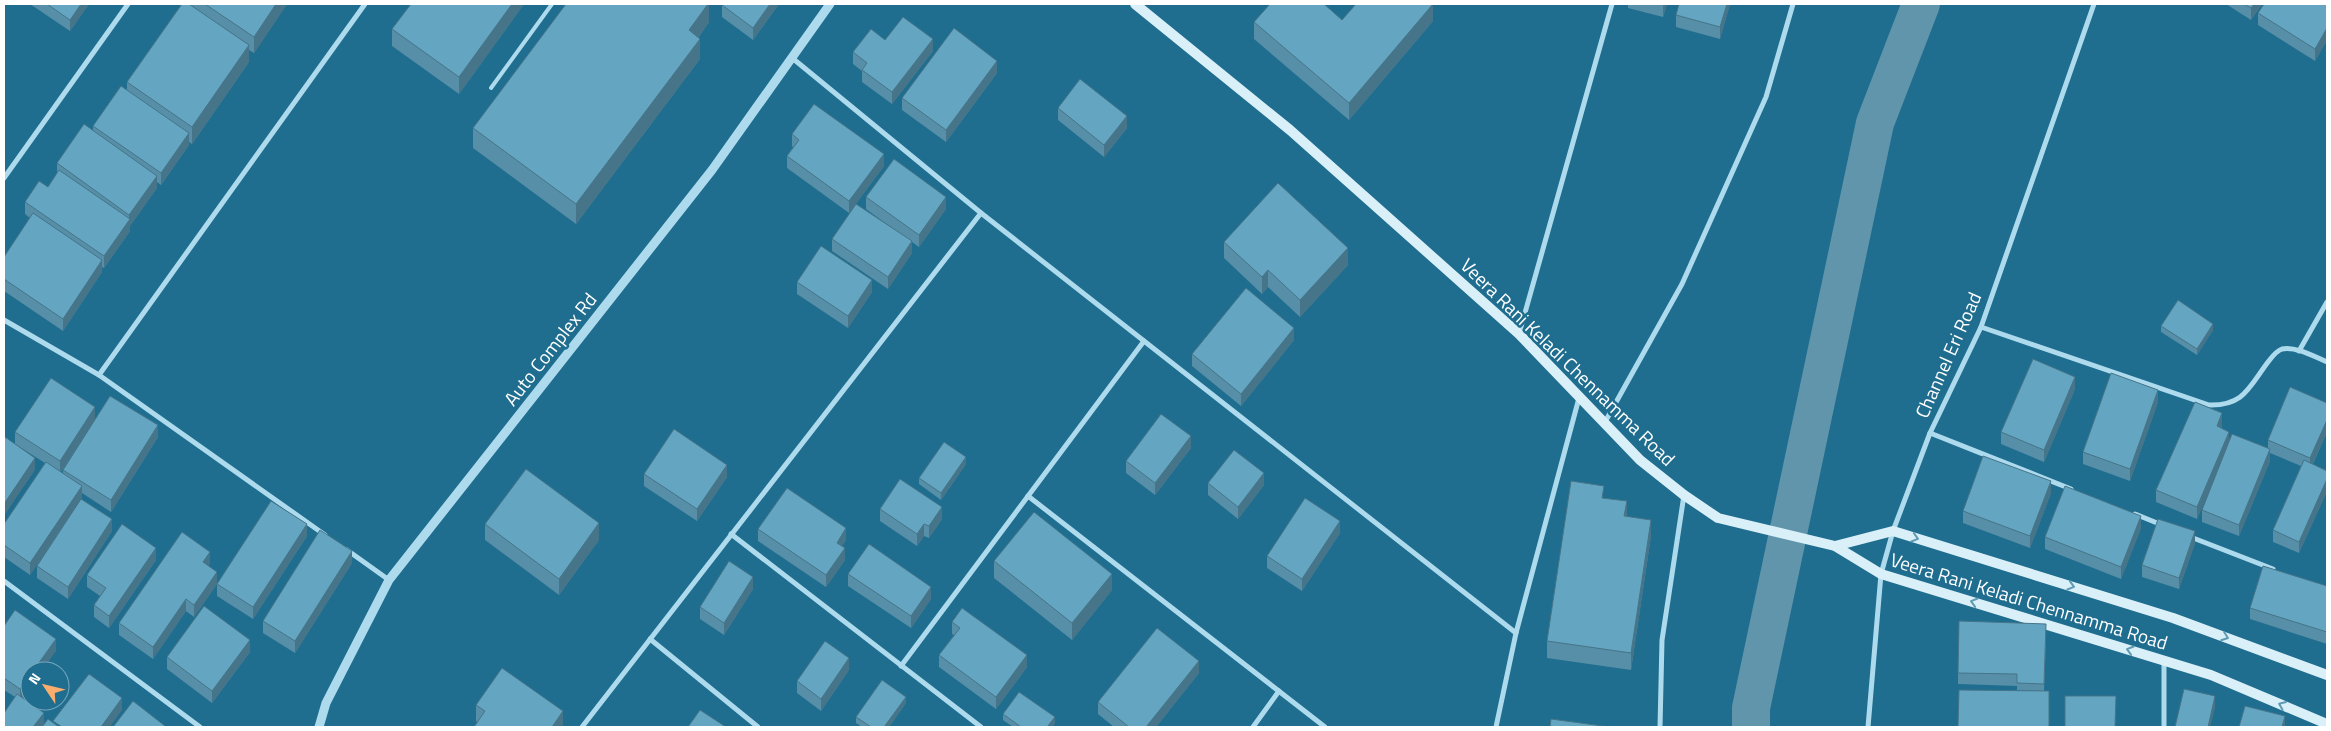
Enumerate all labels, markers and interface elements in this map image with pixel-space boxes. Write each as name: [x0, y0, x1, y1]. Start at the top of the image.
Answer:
street label: Veera Rani Keladi Chennamma Road: [1454, 251, 1682, 472]
street label: Auto Complex Rd: [496, 286, 603, 411]
street label: Channel Eri Road: [1907, 287, 1988, 422]
one-way arrow: [1911, 533, 1919, 543]
street label: Veera Rani Keladi Chennamma Road: [1887, 544, 2171, 657]
one-way arrow: [2066, 581, 2074, 591]
one-way arrow: [1971, 598, 1979, 608]
one-way arrow: [2220, 631, 2229, 641]
one-way arrow: [2126, 645, 2134, 655]
north arrow: [20, 661, 70, 711]
text: N: [23, 668, 45, 688]
one-way arrow: [2278, 701, 2287, 712]

